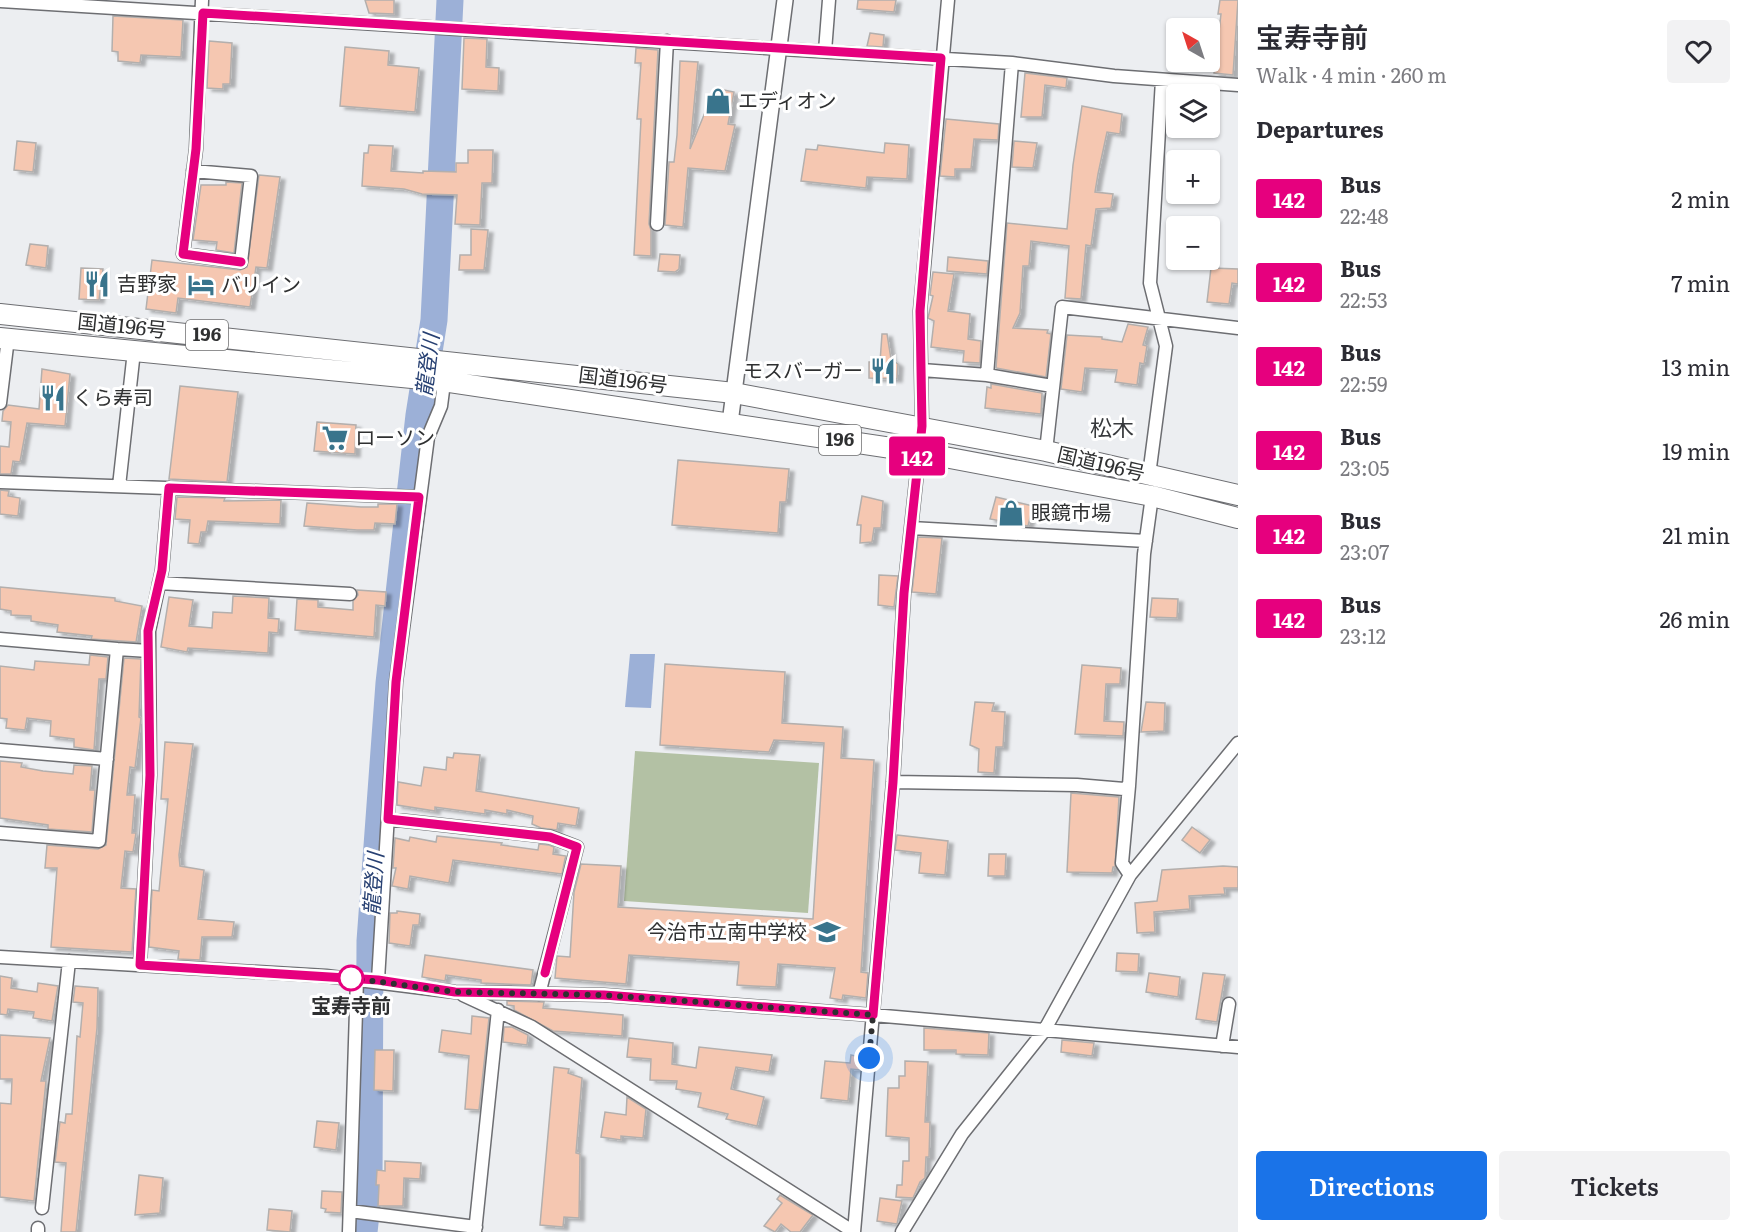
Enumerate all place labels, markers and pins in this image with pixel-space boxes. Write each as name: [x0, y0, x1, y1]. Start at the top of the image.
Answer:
place label: エディオン: [738, 84, 837, 114]
shop icon: エディオン: [703, 86, 733, 116]
place label: 吉野家: [117, 267, 177, 297]
place label: バリイン: [221, 268, 301, 298]
restaurant icon: 吉野家: [82, 269, 112, 299]
hotel icon: バリイン: [186, 270, 216, 300]
place label: モスバーガー: [743, 354, 863, 384]
restaurant icon: モスバーガー: [868, 356, 898, 386]
place label: くら寿司: [73, 381, 153, 411]
restaurant icon: くら寿司: [38, 383, 68, 413]
place label: ローソン: [355, 421, 435, 451]
supermarket icon: ローソン: [320, 423, 350, 453]
place label: 眼鏡市場: [1031, 496, 1111, 526]
shop icon: 眼鏡市場: [996, 498, 1026, 528]
place label: 今治市立南中学校: [647, 915, 807, 945]
school or university icon: 今治市立南中学校: [812, 917, 842, 947]
marker: 宝寿寺前: [338, 965, 364, 991]
place label: 宝寿寺前: [311, 989, 391, 1019]

